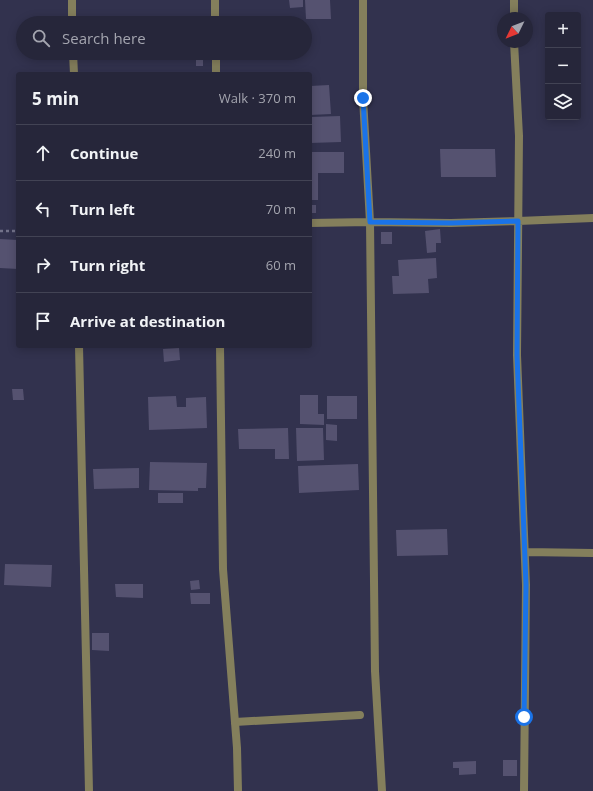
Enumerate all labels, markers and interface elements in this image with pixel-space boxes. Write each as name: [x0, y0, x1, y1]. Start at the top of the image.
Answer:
north arrow: [497, 12, 533, 48]
map controls: [545, 12, 581, 120]
button: +: [545, 12, 581, 48]
search box: [16, 16, 312, 60]
icon: search: [30, 27, 52, 49]
text: Search here: [62, 28, 146, 48]
button: −: [545, 48, 581, 84]
button: layers: [545, 84, 581, 120]
text: 5 min: [32, 87, 79, 110]
text: Walk · 370 m: [219, 89, 296, 107]
route end: [354, 89, 372, 107]
icon: ahead: [32, 142, 54, 164]
text: Continue: [70, 143, 138, 163]
text: 240 m: [258, 144, 296, 162]
icon: left: [32, 198, 54, 220]
text: Turn left: [70, 199, 135, 219]
text: 70 m: [266, 200, 296, 218]
icon: right: [32, 254, 54, 276]
text: Turn right: [70, 255, 145, 275]
text: 60 m: [266, 256, 296, 274]
icon: arrive: [32, 310, 54, 332]
text: Arrive at destination: [70, 311, 225, 331]
route start: [515, 708, 533, 726]

